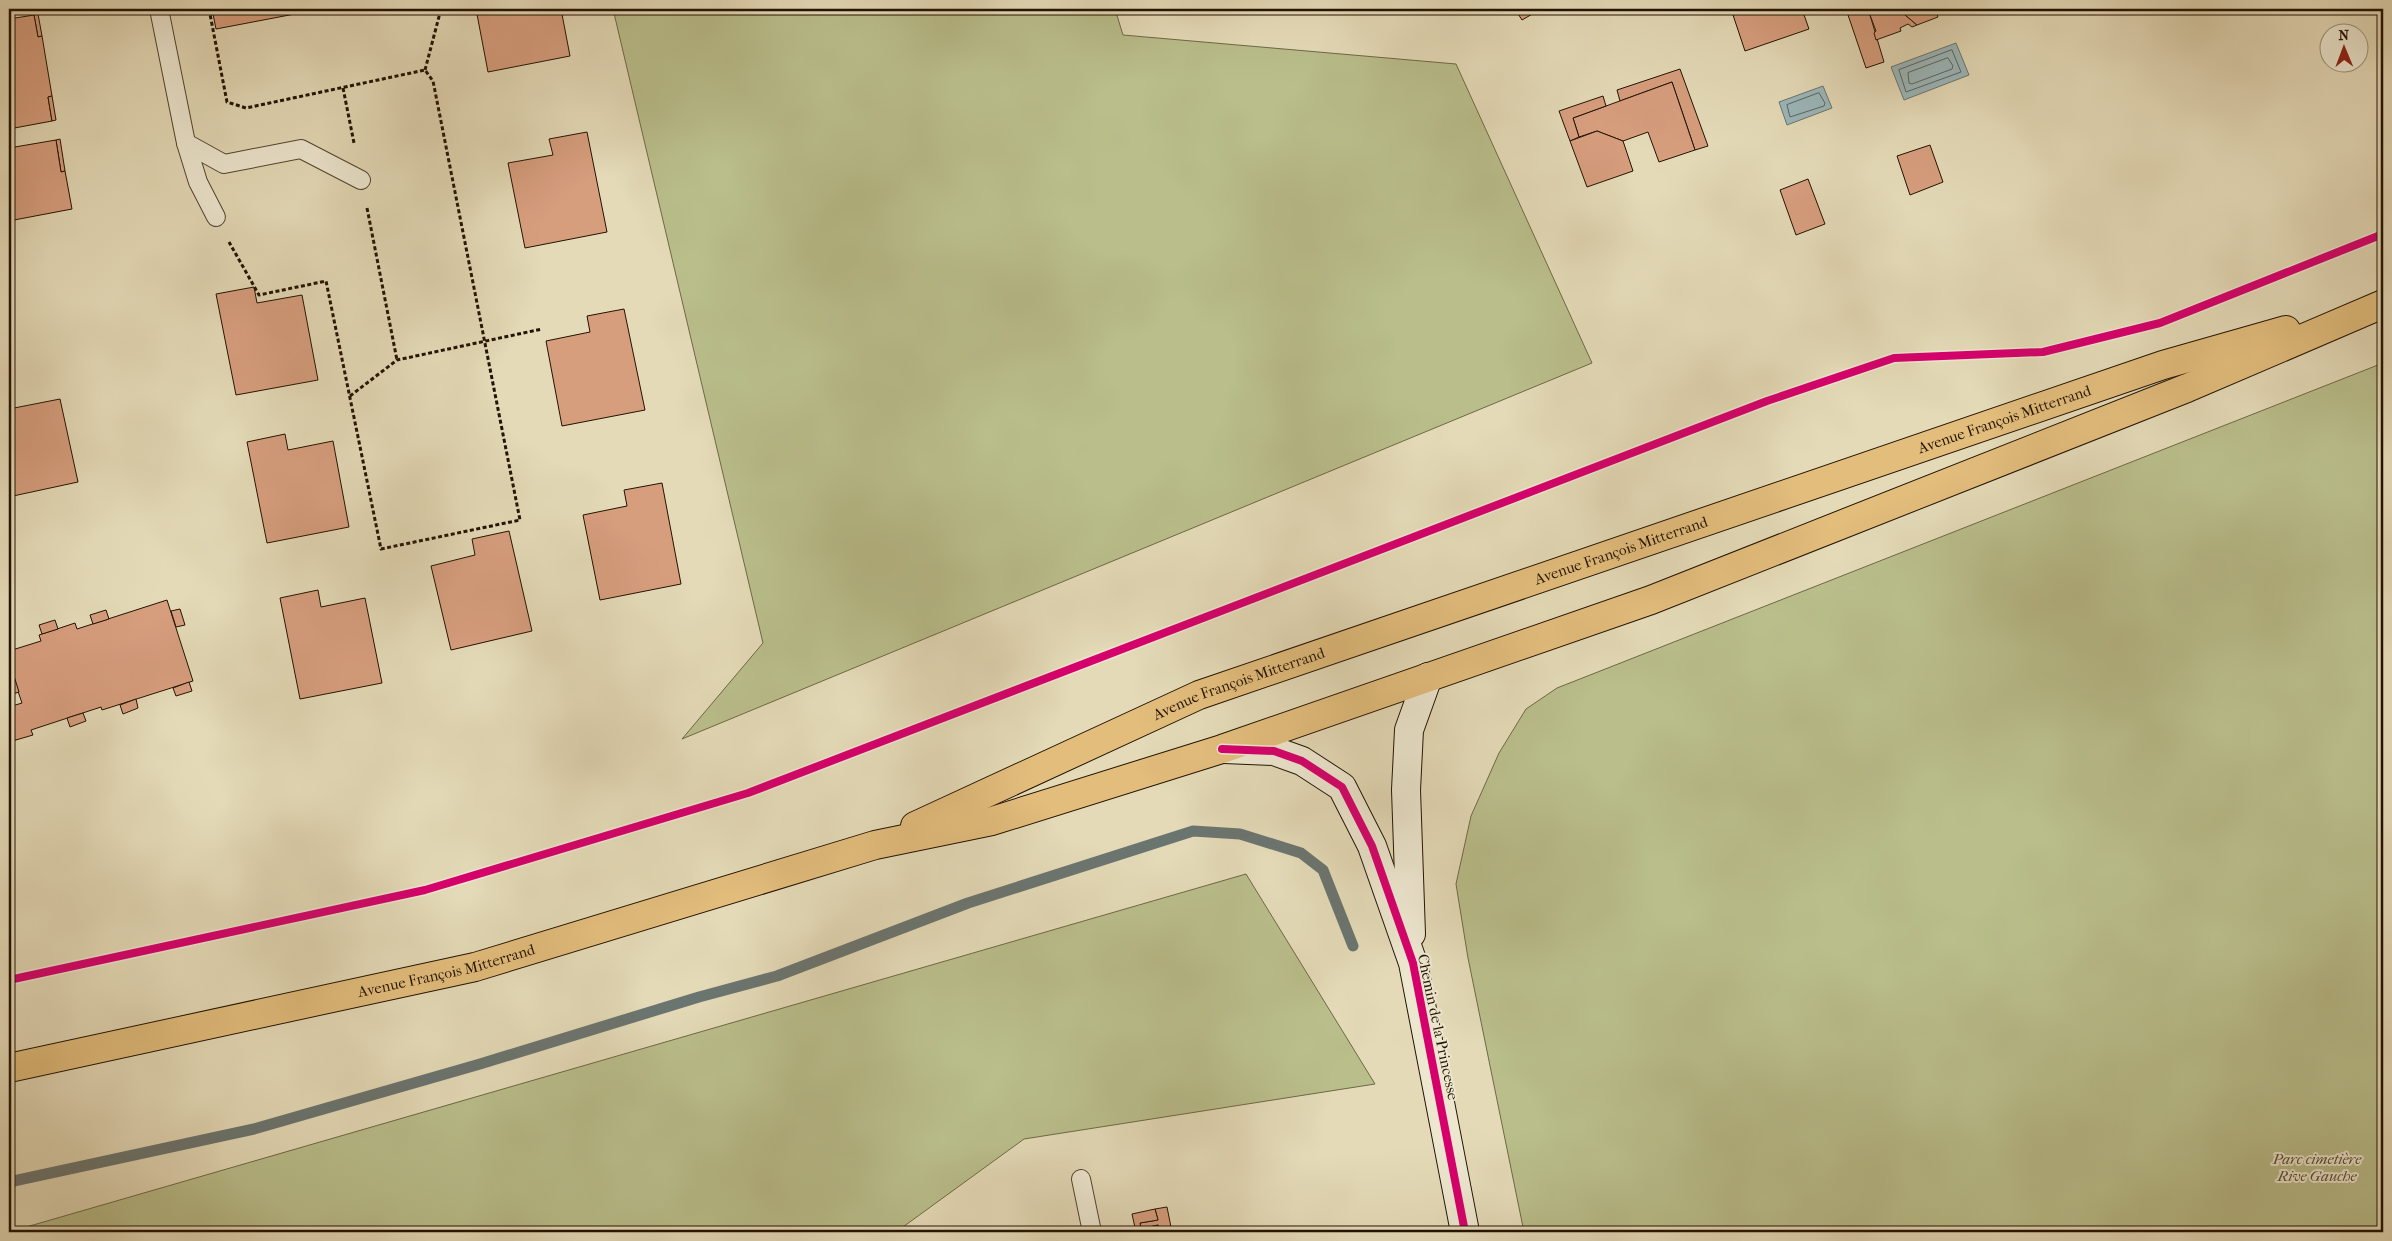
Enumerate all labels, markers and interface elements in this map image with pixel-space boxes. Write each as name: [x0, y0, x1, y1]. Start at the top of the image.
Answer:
north arrow: [2320, 22, 2370, 72]
text: N: [2338, 27, 2350, 44]
street label: Avenue François Mitterrand: [1915, 381, 2094, 458]
street label: Avenue François Mitterrand: [1531, 512, 1711, 589]
street label: Avenue François Mitterrand: [1149, 643, 1328, 724]
street label: Avenue François Mitterrand: [355, 940, 538, 1001]
street label: Chemin de la Princesse: [1414, 952, 1462, 1102]
park label: Parc cimetière Rive Gauche: [2272, 1150, 2362, 1185]

